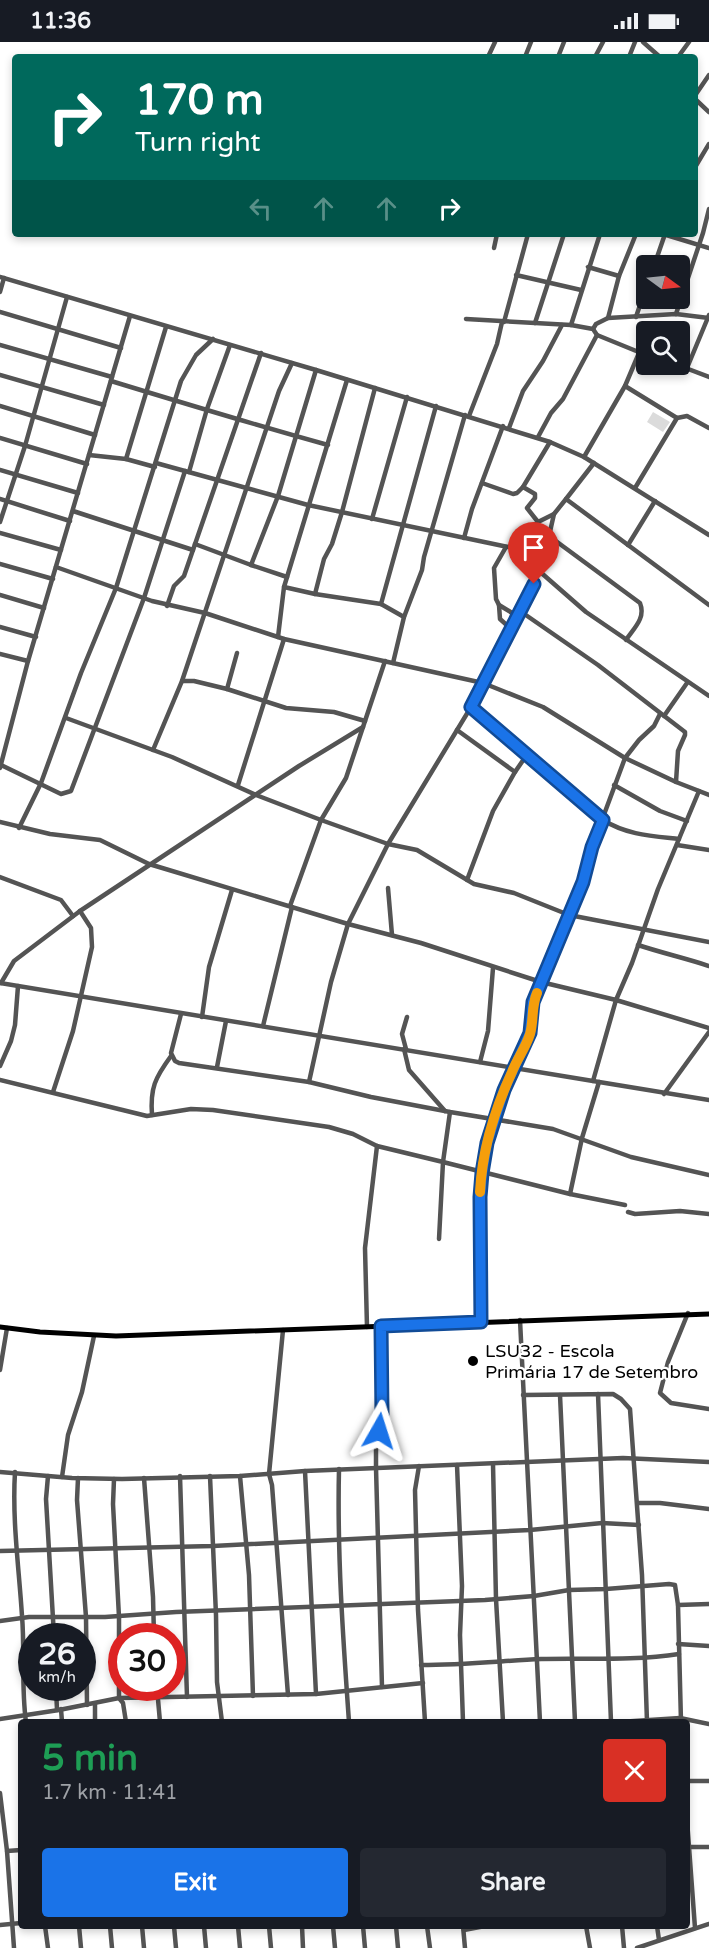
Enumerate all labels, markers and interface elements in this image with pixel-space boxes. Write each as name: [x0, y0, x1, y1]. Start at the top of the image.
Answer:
text: 11:36: [30, 8, 91, 34]
text: 170 m: [135, 75, 264, 126]
icon: right: [36, 78, 114, 156]
text: Turn right: [135, 126, 261, 159]
icon: left: [244, 192, 277, 225]
icon: ahead: [307, 192, 340, 225]
icon: ahead: [370, 192, 403, 225]
icon: right: [433, 192, 466, 225]
north arrow: [636, 255, 690, 309]
map controls: [636, 255, 690, 375]
button: search: [636, 321, 690, 375]
pin: [508, 522, 559, 584]
icon: arrive: [517, 531, 550, 564]
place label: LSU32 - Escola Primária 17 de Setembro: [485, 1340, 698, 1383]
marker: LSU32 - Escola Primária 17 de Setembro: [466, 1354, 480, 1368]
position arrow: [347, 1399, 411, 1463]
speed limit sign: 30: [108, 1623, 186, 1701]
text: 26: [38, 1636, 76, 1673]
text: km/h: [38, 1668, 76, 1686]
text: 5 min: [42, 1737, 138, 1780]
button: close: [603, 1739, 666, 1802]
text: 1.7 km · 11:41: [42, 1781, 178, 1805]
button: Exit: [42, 1848, 348, 1917]
button: Share: [360, 1848, 666, 1917]

